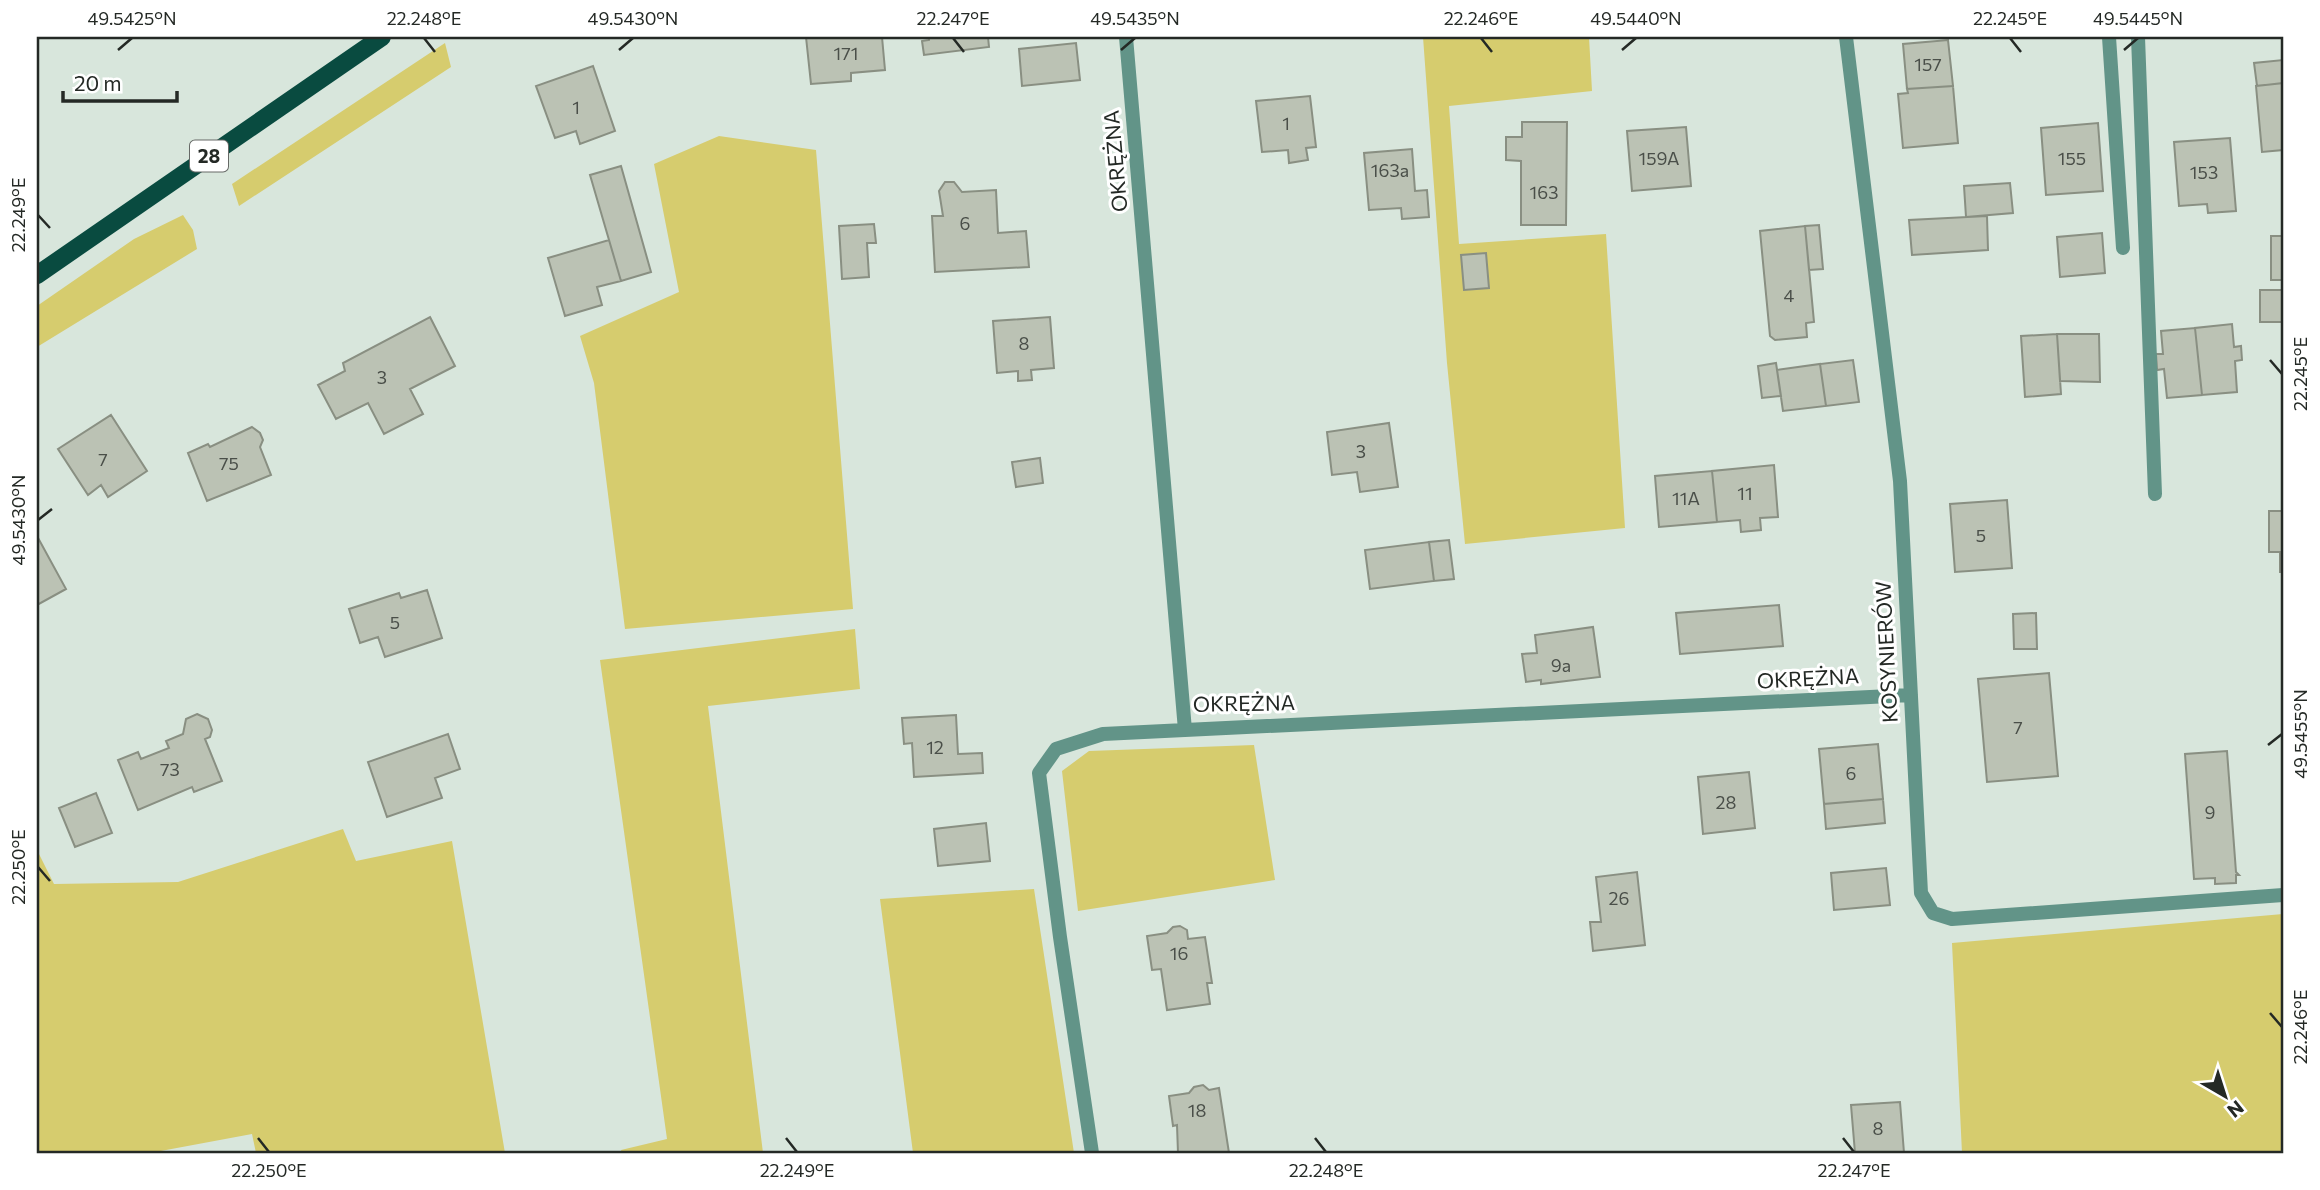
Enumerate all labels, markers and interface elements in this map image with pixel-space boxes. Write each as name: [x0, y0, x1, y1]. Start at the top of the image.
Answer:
text: 49.5425°N: [88, 7, 176, 29]
text: 22.248°E: [387, 7, 461, 29]
text: 49.5430°N: [588, 7, 678, 29]
text: 22.247°E: [916, 7, 990, 29]
text: 49.5435°N: [1090, 7, 1180, 29]
text: 22.246°E: [1444, 7, 1518, 29]
text: 49.5440°N: [1590, 7, 1682, 29]
text: 22.245°E: [1973, 7, 2047, 29]
text: 49.5445°N: [2093, 7, 2183, 29]
house number: 171: [834, 42, 858, 64]
house number: 157: [1914, 53, 1942, 75]
scale bar: [63, 60, 177, 104]
text: 20 m: [74, 70, 122, 95]
house number: 1: [572, 96, 580, 118]
street label: OKRĘŻNA: [1098, 109, 1131, 213]
house number: 1: [1282, 112, 1290, 134]
road number: 28: [190, 140, 228, 172]
house number: 159A: [1639, 147, 1679, 169]
house number: 155: [2058, 147, 2086, 169]
house number: 163a: [1371, 159, 1409, 181]
house number: 153: [2190, 161, 2218, 183]
text: 22.249°E: [7, 178, 29, 252]
house number: 163: [1530, 181, 1558, 203]
house number: 6: [960, 212, 970, 234]
house number: 4: [1784, 284, 1795, 306]
house number: 8: [1019, 332, 1030, 354]
text: 22.245°E: [2289, 337, 2311, 411]
house number: 3: [377, 366, 387, 388]
house number: 3: [1356, 440, 1366, 462]
house number: 7: [98, 448, 108, 470]
house number: 75: [219, 452, 239, 474]
text: 49.5430°N: [7, 475, 29, 565]
house number: 11: [1737, 482, 1753, 504]
house number: 11A: [1672, 487, 1700, 509]
house number: 5: [1976, 524, 1986, 546]
street label: KOSYNIERÓW: [1869, 580, 1902, 724]
house number: 5: [390, 611, 400, 633]
house number: 9a: [1551, 654, 1571, 676]
street label: OKRĘŻNA: [1756, 662, 1860, 693]
street label: OKRĘŻNA: [1193, 689, 1295, 716]
text: 49.5455°N: [2289, 689, 2311, 779]
house number: 7: [2013, 716, 2023, 738]
house number: 12: [926, 736, 944, 758]
house number: 73: [160, 758, 180, 780]
house number: 6: [1846, 762, 1856, 784]
house number: 28: [1716, 791, 1737, 813]
house number: 9: [2205, 801, 2215, 823]
text: 22.250°E: [7, 829, 29, 905]
house number: 26: [1609, 887, 1629, 909]
house number: 16: [1170, 942, 1188, 964]
text: 22.246°E: [2289, 990, 2311, 1064]
north arrow: [2190, 1060, 2260, 1130]
text: N: [2223, 1096, 2249, 1123]
house number: 18: [1188, 1099, 1206, 1121]
house number: 8: [1873, 1117, 1884, 1139]
text: 22.250°E: [231, 1159, 307, 1181]
text: 22.249°E: [760, 1159, 834, 1181]
text: 22.248°E: [1289, 1159, 1363, 1181]
text: 22.247°E: [1817, 1159, 1891, 1181]

